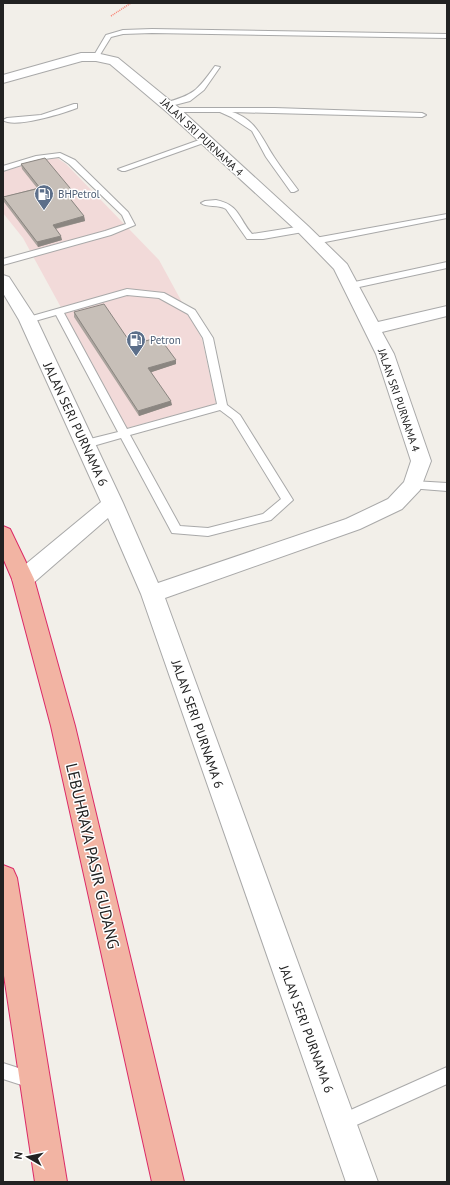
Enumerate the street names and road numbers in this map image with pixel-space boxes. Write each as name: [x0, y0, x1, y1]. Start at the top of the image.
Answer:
street label: JALAN SRI PURNAMA 4: [157, 94, 246, 179]
street label: JALAN SRI PURNAMA 4: [374, 346, 423, 453]
street label: JALAN SERI PURNAMA 6: [39, 359, 112, 489]
street label: JALAN SERI PURNAMA 6: [167, 657, 227, 791]
street label: LEBUHRAYA PASIR GUDANG: [62, 761, 124, 951]
street label: JALAN SERI PURNAMA 6: [275, 962, 338, 1095]

